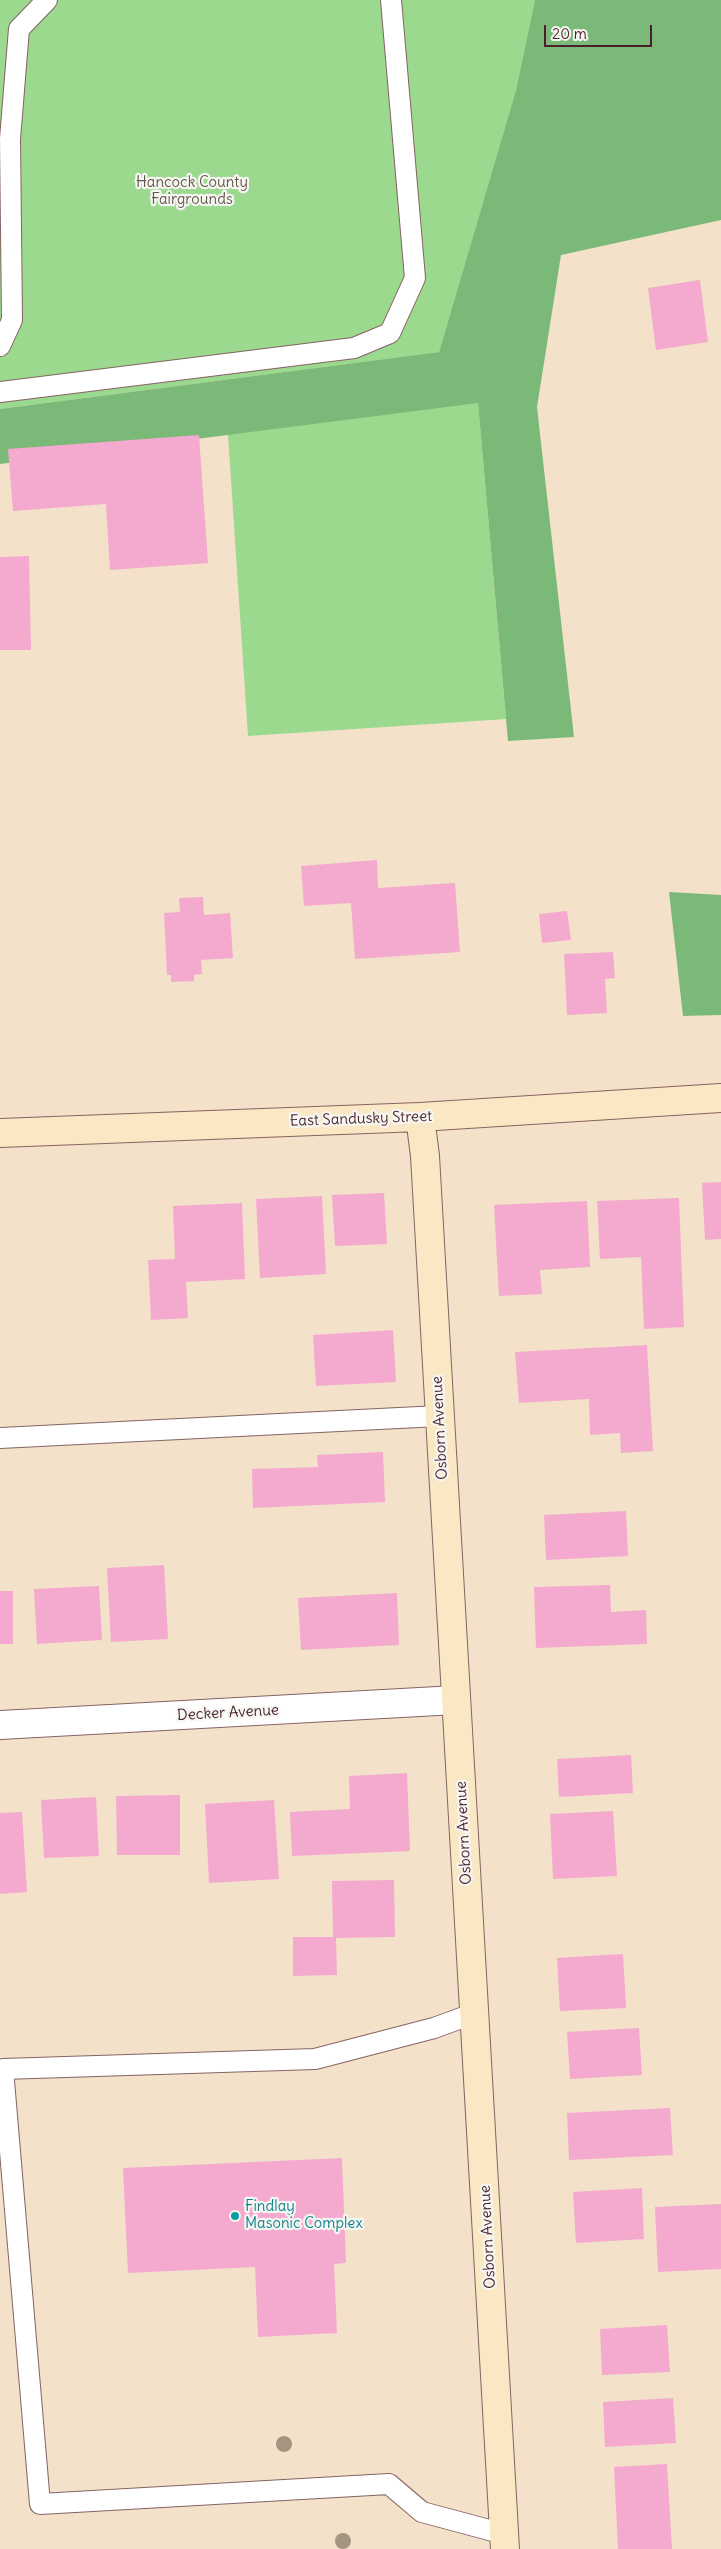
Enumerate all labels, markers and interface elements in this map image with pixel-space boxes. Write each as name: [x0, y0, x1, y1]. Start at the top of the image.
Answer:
scale bar: [546, 15, 654, 47]
text: 20 m: [552, 24, 587, 43]
park label: Hancock County Fairgrounds: [136, 174, 248, 209]
street label: East Sandusky Street: [290, 1108, 432, 1130]
street label: Osborn Avenue: [428, 1376, 452, 1480]
street label: Decker Avenue: [177, 1701, 279, 1725]
street label: Osborn Avenue: [452, 1781, 476, 1885]
street label: Osborn Avenue: [476, 2185, 500, 2289]
place label: Findlay Masonic Complex: [245, 2198, 363, 2233]
marker: Findlay Masonic Complex: [229, 2210, 241, 2222]

